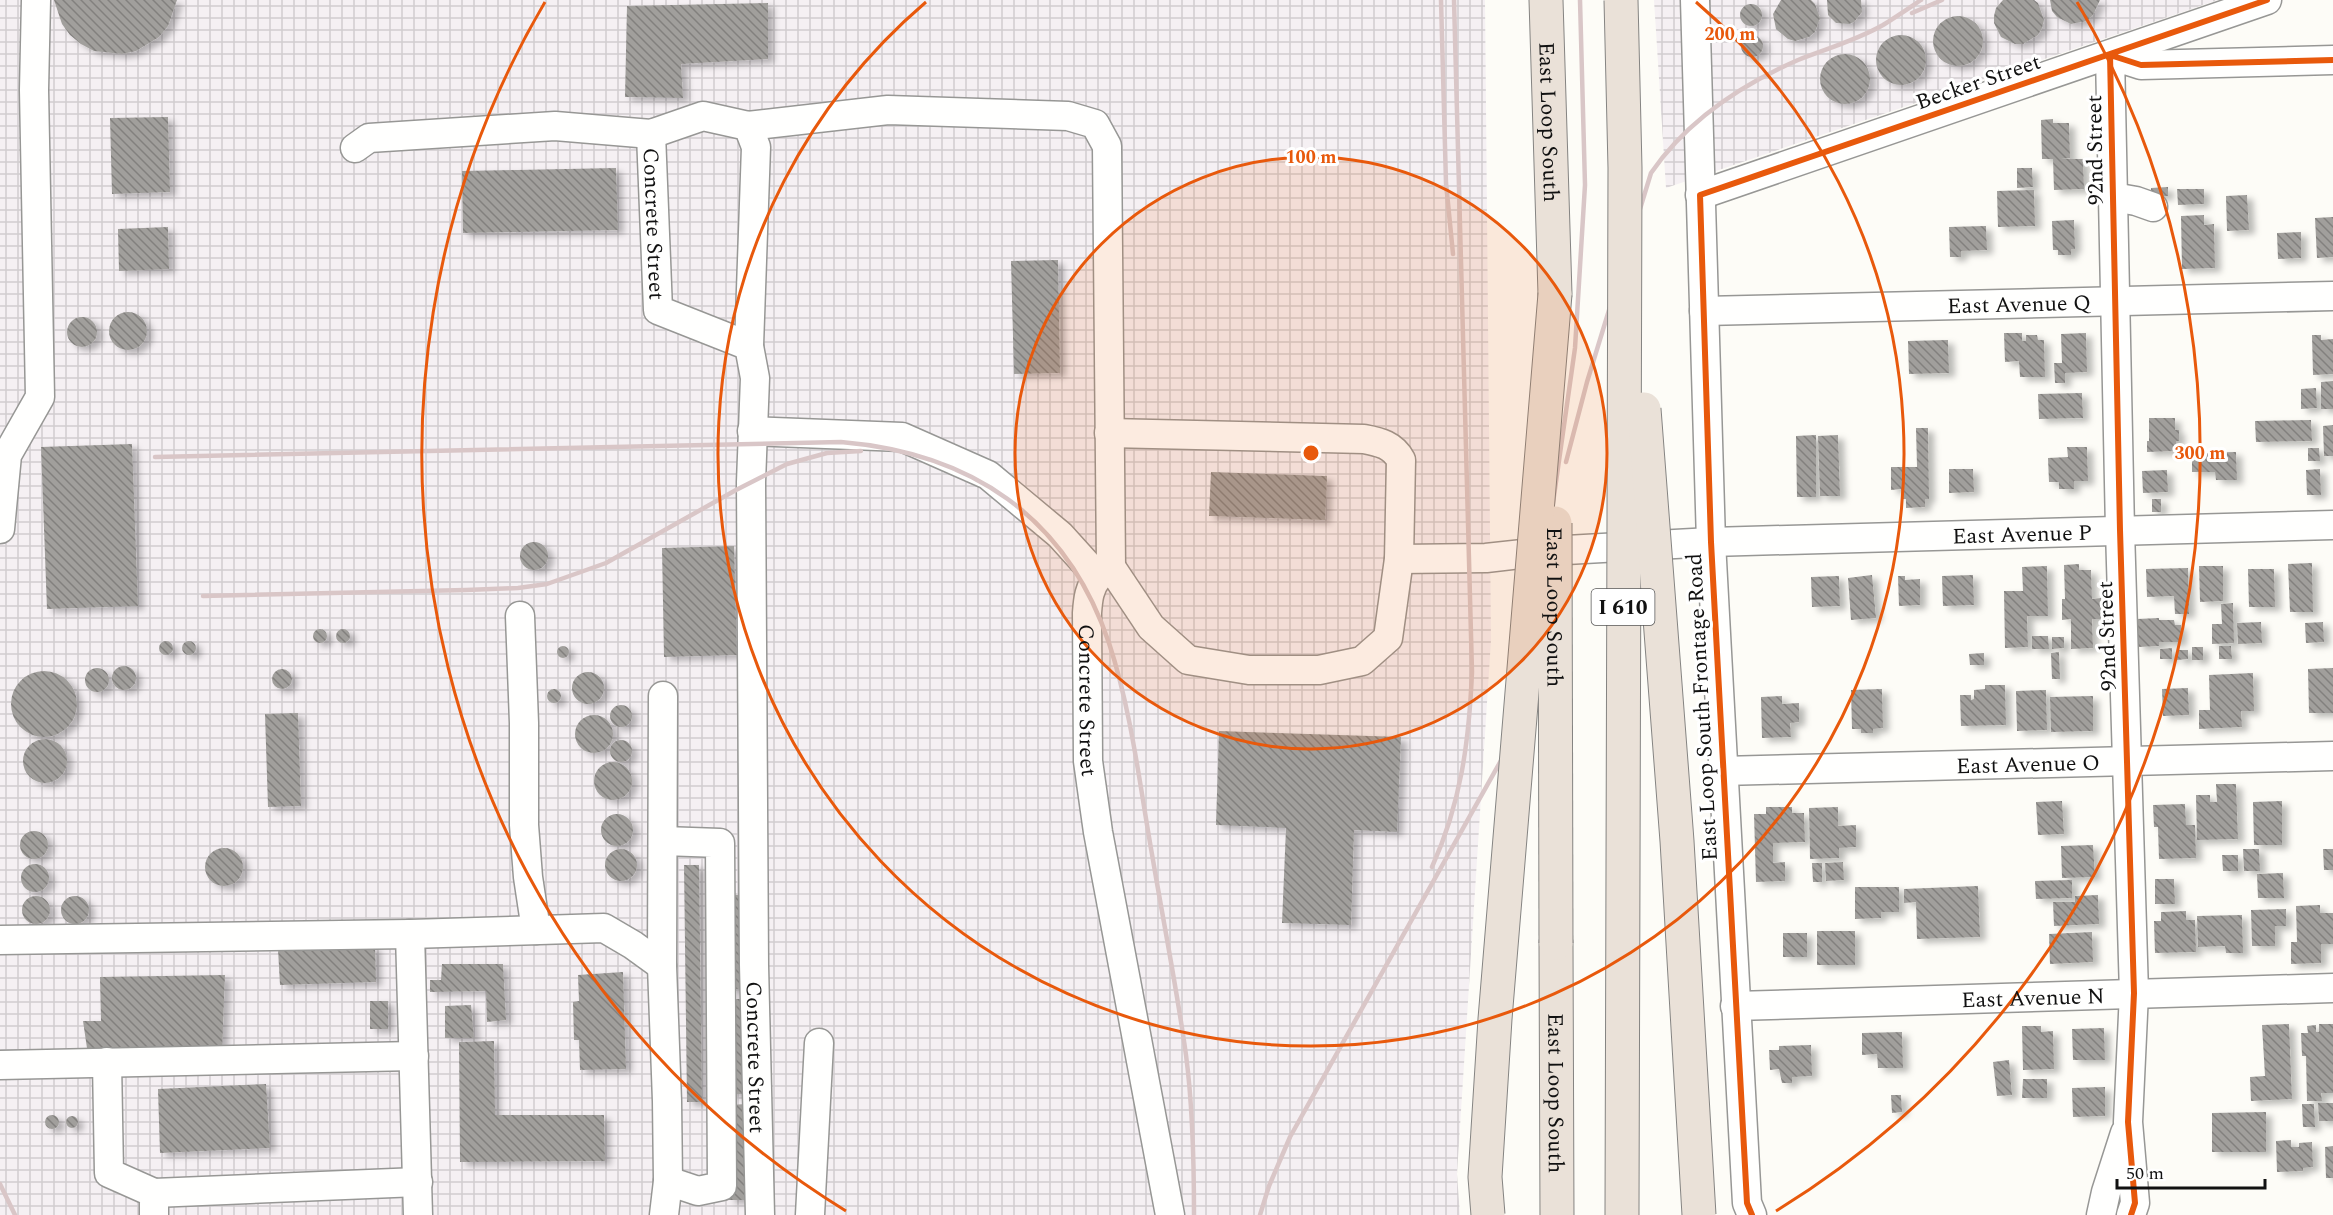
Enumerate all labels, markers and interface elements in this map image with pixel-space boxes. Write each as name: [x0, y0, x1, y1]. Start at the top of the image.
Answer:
text: 200 m: [1704, 21, 1756, 48]
street label: East Loop South: [1529, 41, 1567, 203]
street label: Becker Street: [1911, 46, 2046, 119]
street label: 92nd Street: [2078, 94, 2113, 205]
text: 100 m: [1285, 144, 1337, 171]
street label: Concrete Street: [634, 147, 673, 301]
street label: East Avenue Q: [1947, 287, 2091, 323]
text: 300 m: [2174, 440, 2226, 467]
centre of rings: [1301, 443, 1321, 463]
street label: East Avenue P: [1952, 517, 2093, 553]
street label: East Loop South: [1537, 527, 1570, 687]
street label: East Loop South Frontage Road: [1678, 552, 1727, 862]
street label: 92nd Street: [2089, 580, 2126, 692]
road number: I 610: [1592, 589, 1654, 625]
street label: Concrete Street: [1069, 624, 1105, 779]
street label: East Avenue O: [1956, 747, 2100, 783]
street label: East Avenue N: [1961, 980, 2105, 1017]
street label: Concrete Street: [736, 981, 773, 1134]
street label: East Loop South: [1538, 1013, 1572, 1173]
scale bar: [2117, 1152, 2266, 1190]
text: 50 m: [2126, 1160, 2164, 1187]

